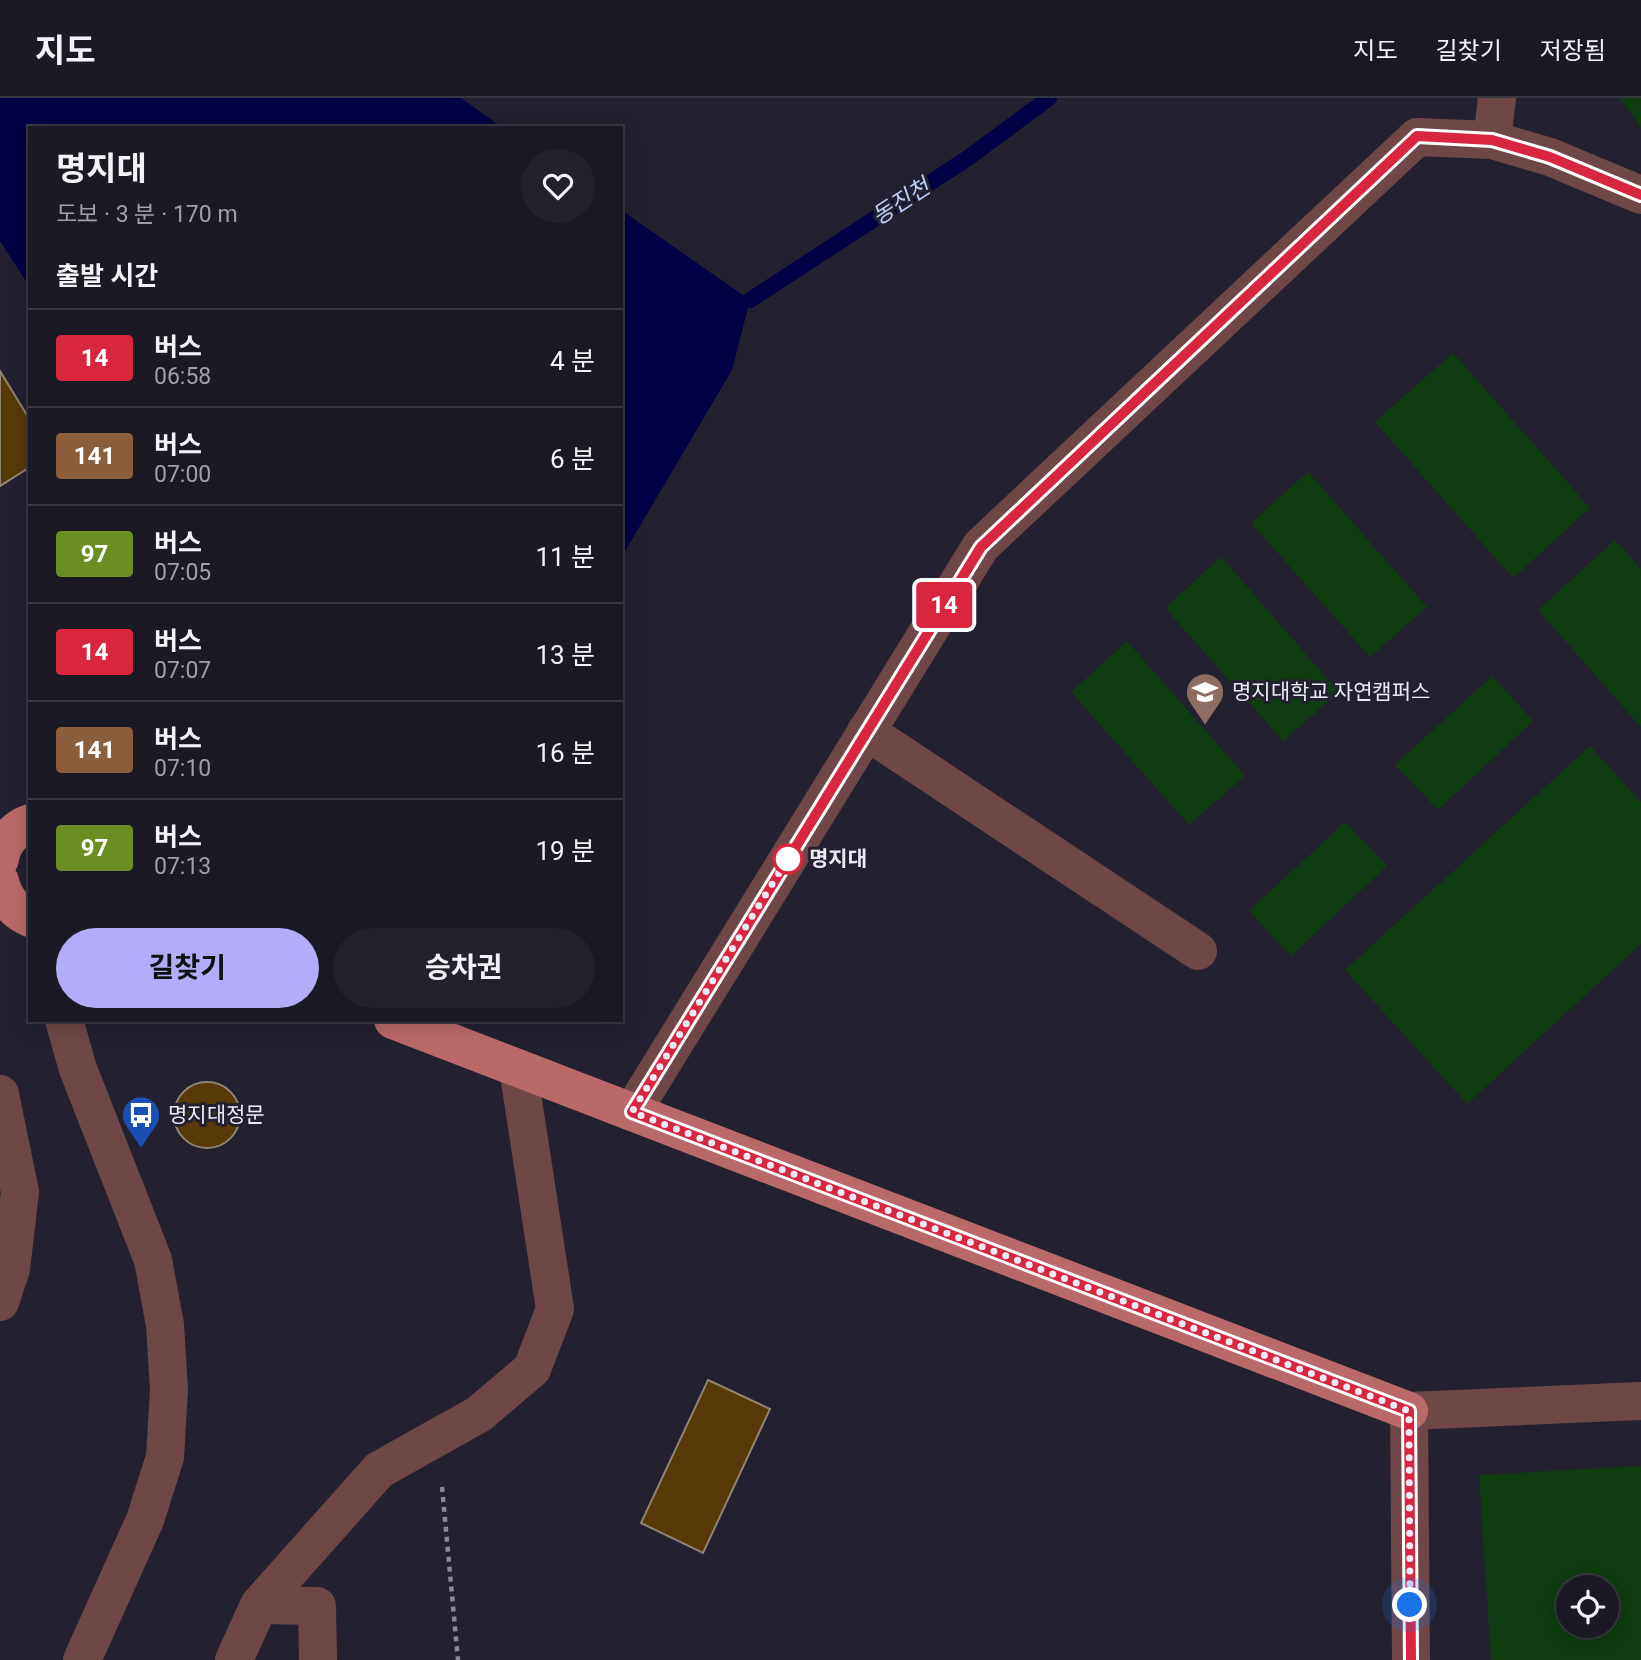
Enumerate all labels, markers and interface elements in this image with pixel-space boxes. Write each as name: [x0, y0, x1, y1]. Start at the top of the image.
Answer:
text: 지도: [35, 31, 96, 70]
text: 지도: [1353, 37, 1398, 65]
text: 길찾기: [1436, 37, 1502, 65]
text: 저장됨: [1540, 37, 1606, 65]
text: 명지대: [56, 149, 147, 188]
button: heart: [521, 149, 595, 223]
water label: 동진천: [867, 172, 937, 231]
text: 도보 · 3 분 · 170 m: [56, 201, 238, 228]
text: 출발 시간: [56, 261, 158, 291]
text: 버스: [154, 332, 202, 362]
text: 14: [81, 344, 108, 372]
text: 4 분: [550, 346, 595, 376]
text: 06:58: [154, 363, 211, 390]
text: 버스: [154, 430, 202, 460]
text: 141: [74, 442, 115, 470]
text: 6 분: [550, 444, 595, 474]
text: 07:00: [154, 461, 211, 488]
text: 버스: [154, 528, 202, 558]
text: 97: [81, 540, 108, 568]
text: 11 분: [535, 542, 595, 572]
text: 07:05: [154, 559, 211, 586]
line badge: 14: [912, 582, 976, 628]
text: 14: [930, 591, 958, 619]
text: 버스: [154, 626, 202, 656]
text: 14: [81, 638, 108, 666]
text: 13 분: [535, 640, 595, 670]
text: 07:07: [154, 657, 211, 684]
school or university icon: 명지대학교 자연캠퍼스: [1184, 671, 1226, 726]
place label: 명지대학교 자연캠퍼스: [1232, 680, 1430, 704]
text: 버스: [154, 724, 202, 754]
text: 141: [74, 736, 115, 764]
text: 16 분: [535, 738, 595, 768]
text: 07:10: [154, 755, 211, 782]
text: 버스: [154, 822, 202, 852]
text: 97: [81, 834, 108, 862]
text: 19 분: [535, 836, 595, 866]
marker: 명지대: [773, 844, 803, 874]
place label: 명지대: [809, 847, 867, 871]
text: 07:13: [154, 853, 211, 880]
button: 길찾기: [56, 928, 319, 1008]
button: 승차권: [333, 928, 595, 1008]
bus stop icon: 명지대정문: [120, 1094, 162, 1149]
place label: 명지대정문: [168, 1103, 265, 1127]
map controls: [1556, 1575, 1619, 1638]
button: locate: [1556, 1575, 1619, 1638]
your location: [1392, 1587, 1427, 1622]

